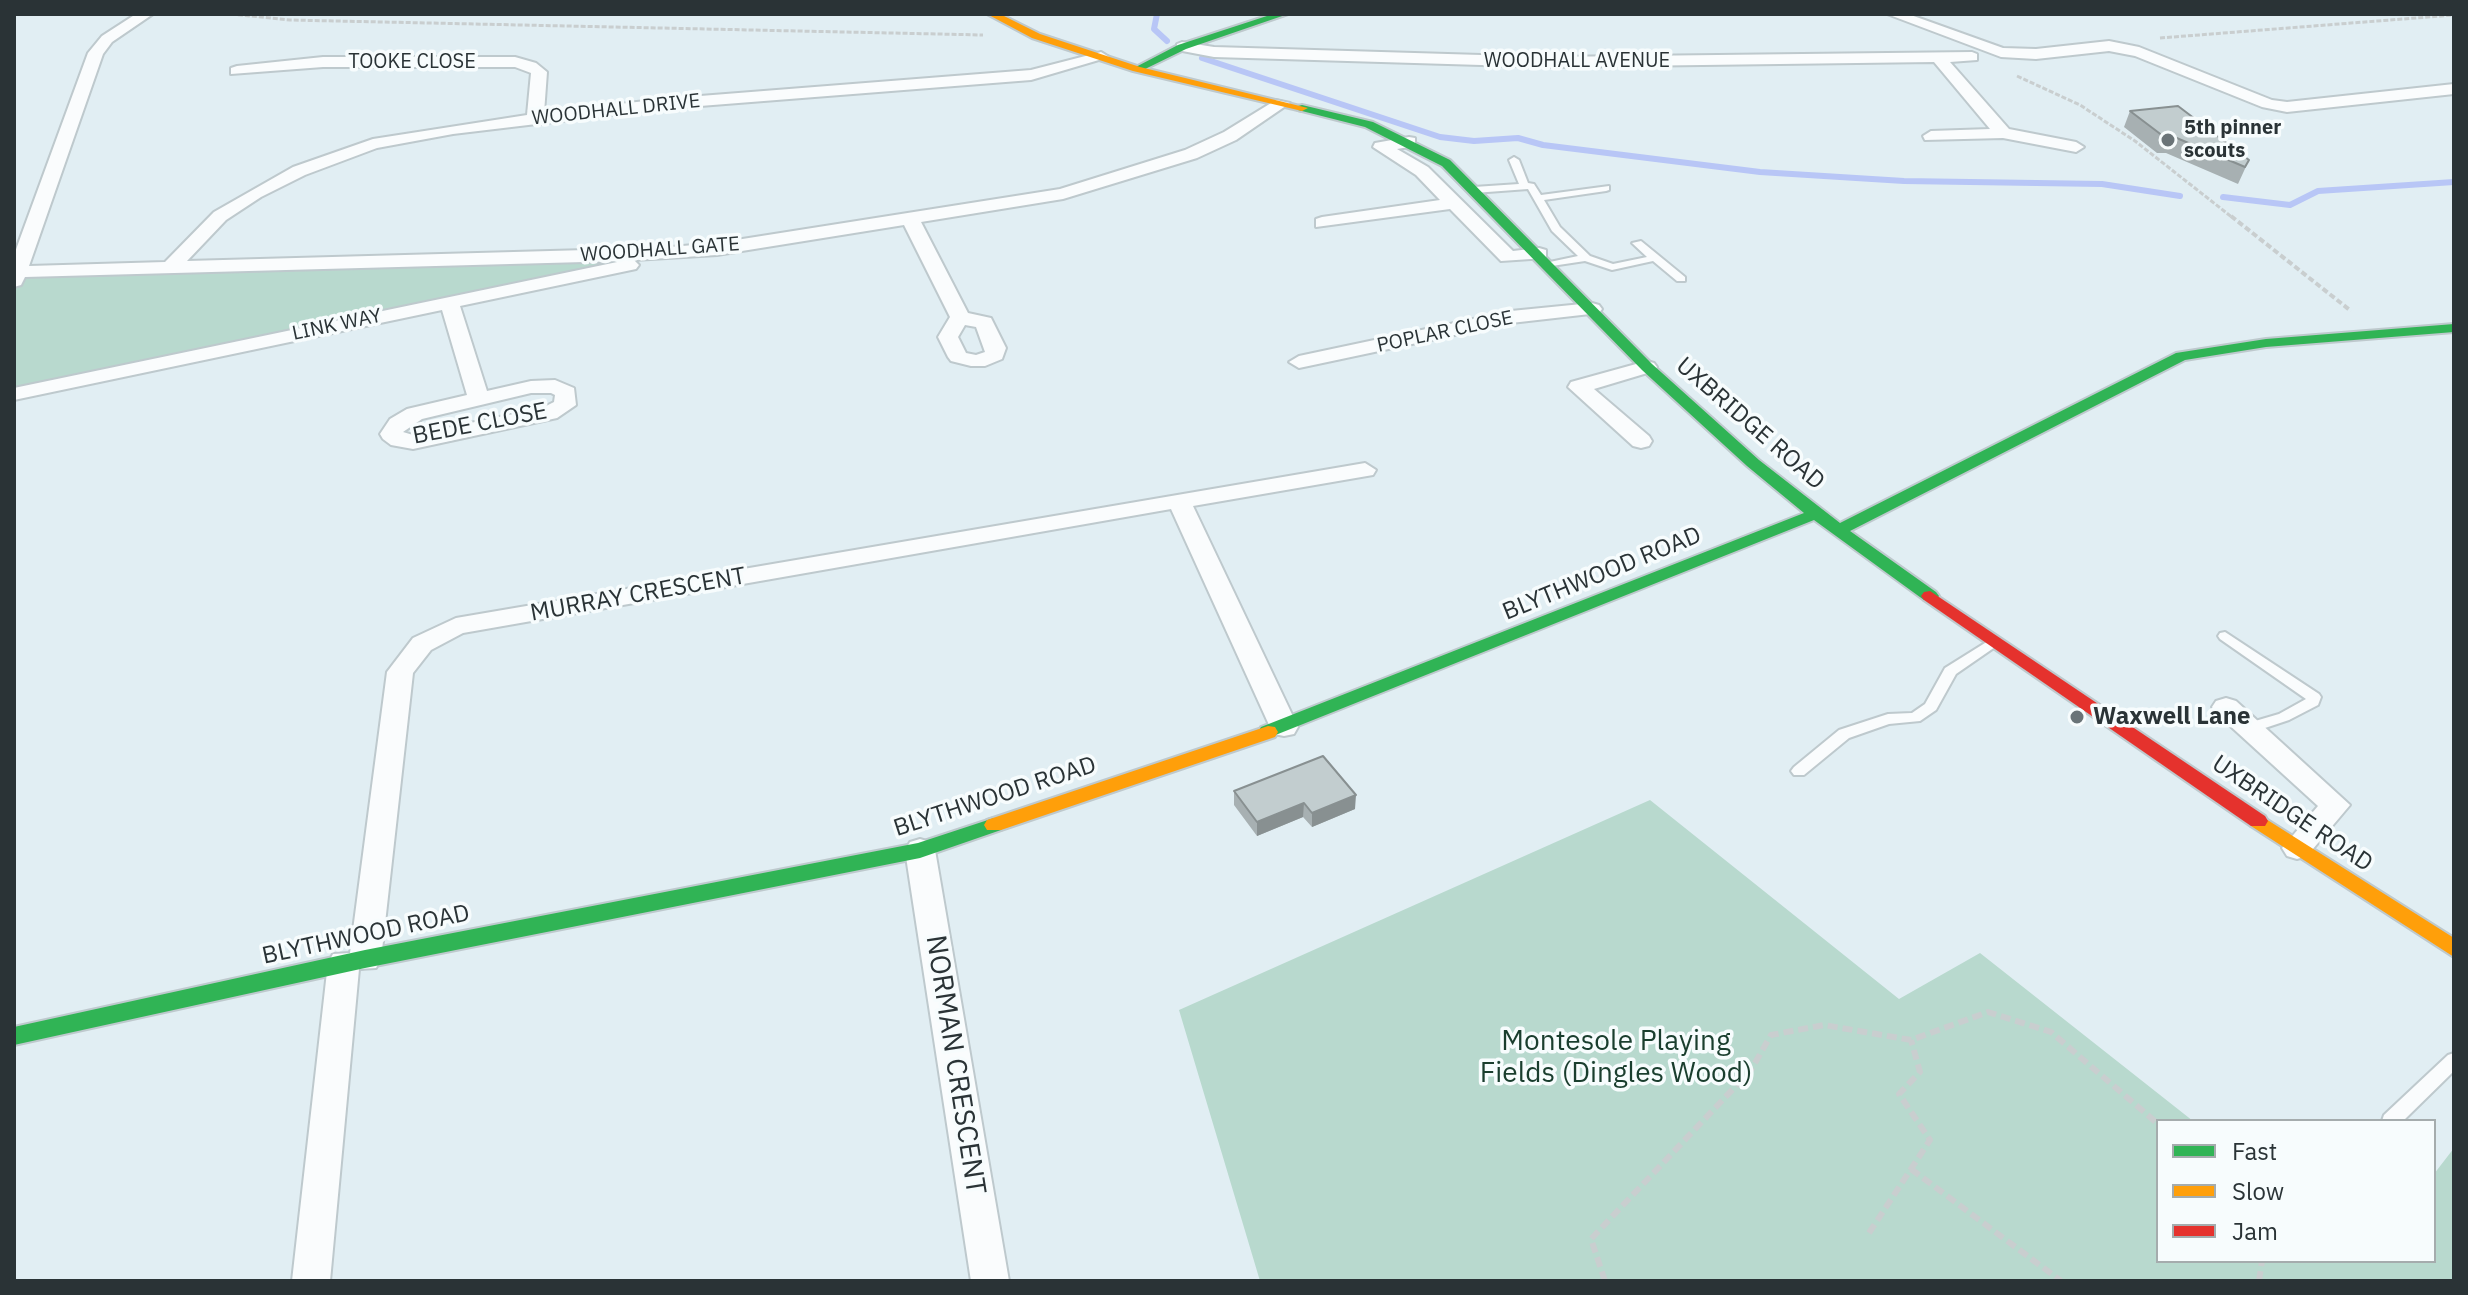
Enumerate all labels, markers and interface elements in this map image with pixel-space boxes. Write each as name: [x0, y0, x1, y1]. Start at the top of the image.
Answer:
street label: WOODHALL AVENUE: [1484, 49, 1670, 73]
street label: TOOKE CLOSE: [348, 50, 476, 74]
street label: WOODHALL DRIVE: [531, 89, 701, 131]
place label: 5th pinner scouts: [2184, 116, 2281, 163]
marker: 5th pinner scouts: [2159, 131, 2177, 149]
street label: WOODHALL GATE: [579, 232, 741, 268]
street label: LINK WAY: [290, 304, 384, 346]
street label: POPLAR CLOSE: [1375, 306, 1515, 358]
street label: UXBRIDGE ROAD: [1670, 352, 1830, 496]
street label: BEDE CLOSE: [410, 397, 550, 451]
street label: BLYTHWOOD ROAD: [1499, 521, 1705, 627]
street label: MURRAY CRESCENT: [528, 562, 748, 628]
place label: Waxwell Lane: [2093, 703, 2250, 731]
marker: Waxwell Lane: [2068, 708, 2086, 726]
street label: UXBRIDGE ROAD: [2206, 750, 2378, 878]
street label: BLYTHWOOD ROAD: [890, 751, 1100, 843]
street label: BLYTHWOOD ROAD: [260, 899, 472, 971]
street label: NORMAN CRESCENT: [918, 933, 992, 1197]
park label: Montesole Playing Fields (Dingles Wood): [1480, 1025, 1752, 1091]
legend: [2156, 1119, 2436, 1263]
text: Fast: [2232, 1135, 2277, 1167]
text: Slow: [2232, 1175, 2284, 1207]
text: Jam: [2232, 1215, 2278, 1247]

